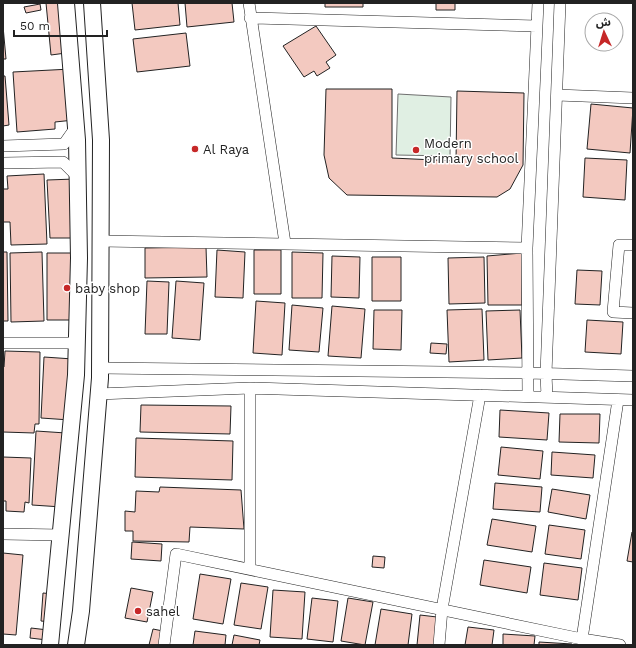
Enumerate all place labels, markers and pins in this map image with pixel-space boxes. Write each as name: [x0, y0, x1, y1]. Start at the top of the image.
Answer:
place label: Modern primary school: [424, 136, 519, 166]
place label: Al Raya: [203, 142, 250, 157]
marker: Al Raya: [190, 144, 200, 154]
marker: Modern primary school: [411, 145, 421, 155]
place label: baby shop: [75, 281, 140, 296]
marker: baby shop: [62, 283, 72, 293]
place label: sahel: [146, 604, 180, 619]
marker: sahel: [133, 606, 143, 616]

